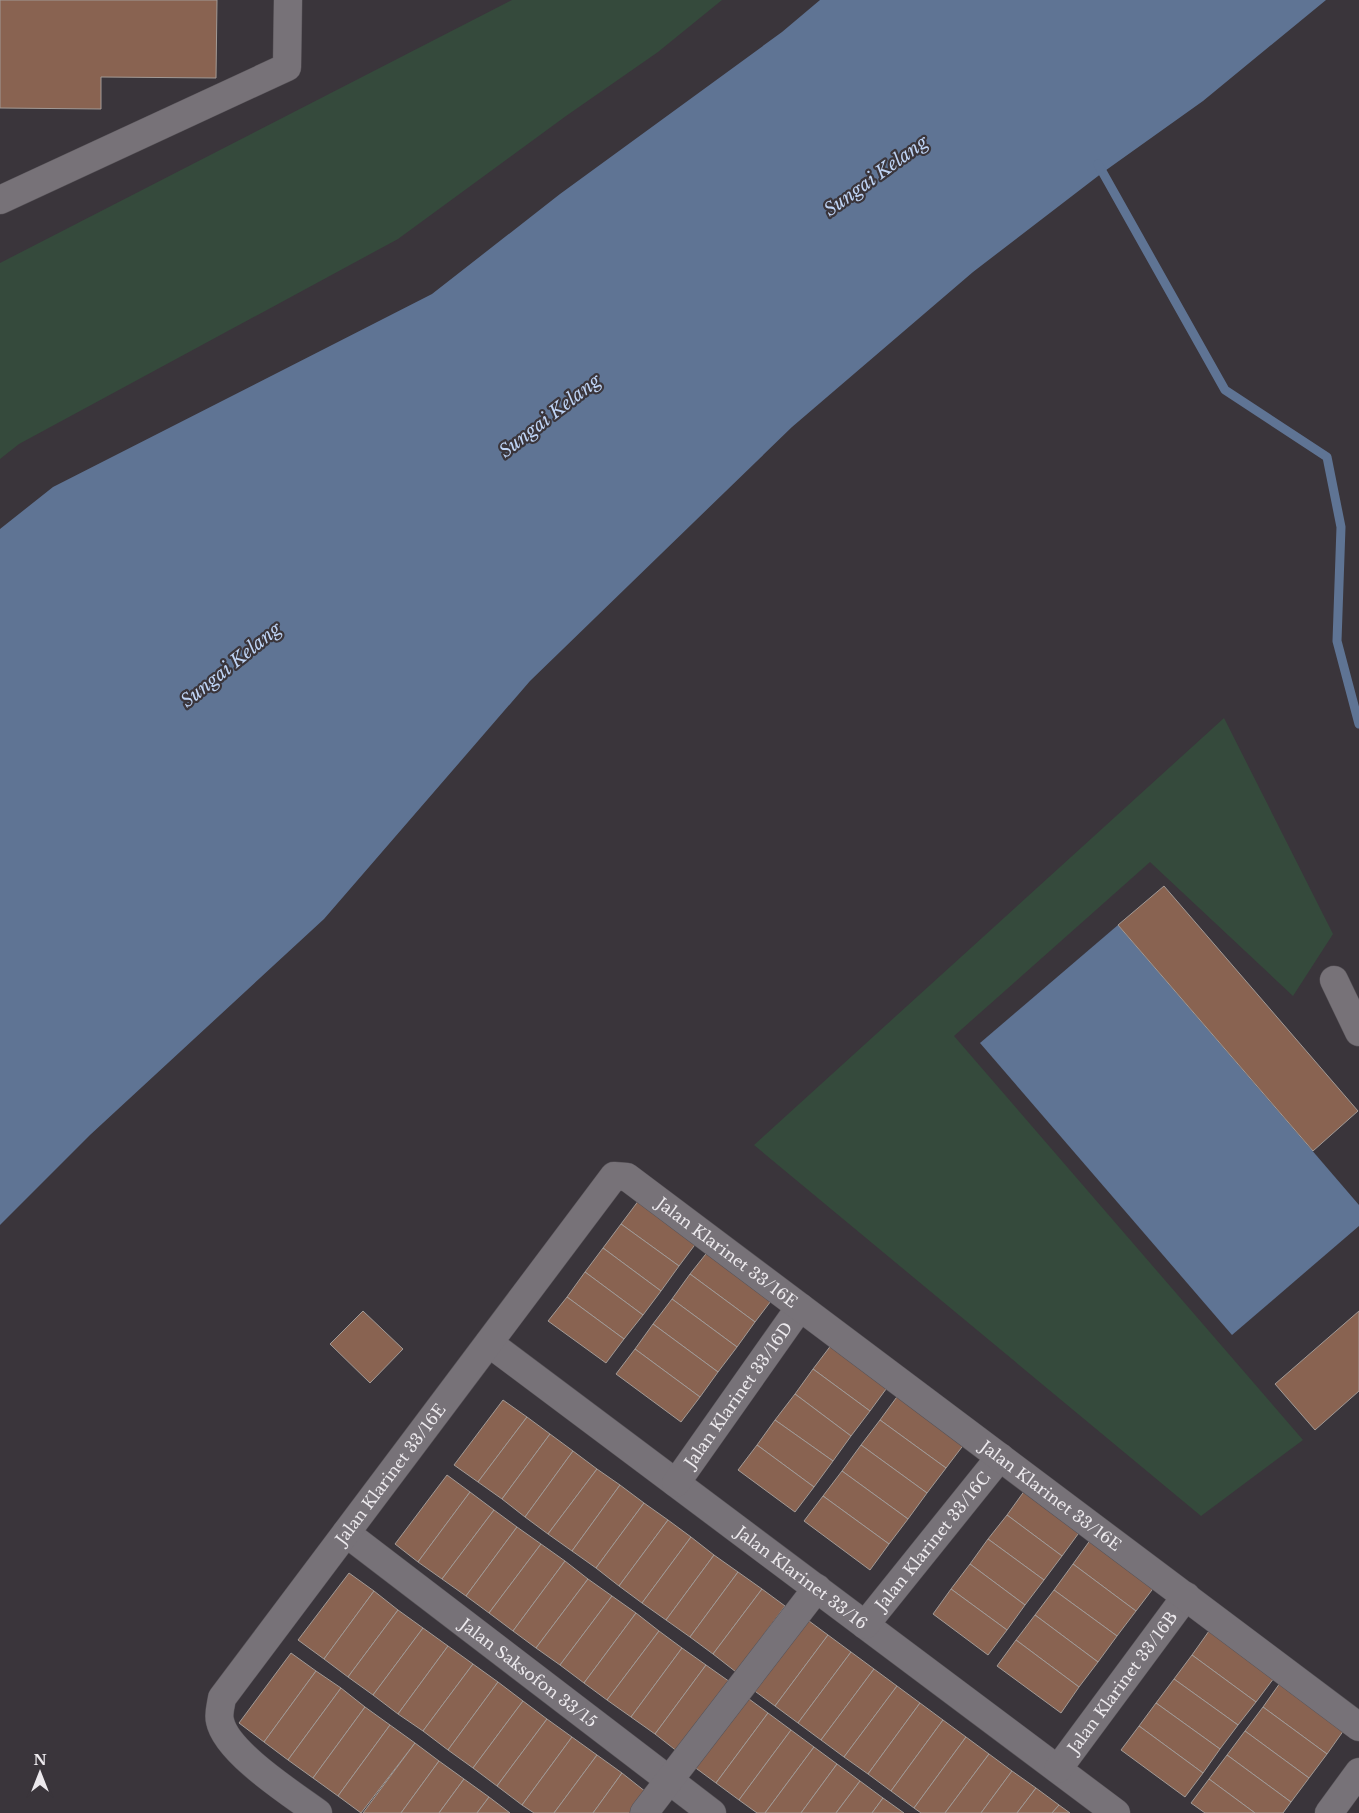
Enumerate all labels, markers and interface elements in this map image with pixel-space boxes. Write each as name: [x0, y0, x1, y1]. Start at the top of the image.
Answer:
water label: Sungai Kelang: [820, 130, 933, 221]
water label: Sungai Kelang: [495, 369, 606, 462]
water label: Sungai Kelang: [176, 617, 287, 712]
street label: Jalan Klarinet 33/16E: [651, 1192, 802, 1312]
street label: Jalan Klarinet 33/16D: [679, 1318, 796, 1473]
street label: Jalan Klarinet 33/16E: [330, 1400, 450, 1550]
street label: Jalan Klarinet 33/16E: [975, 1435, 1125, 1555]
street label: Jalan Klarinet 33/16C: [870, 1467, 994, 1616]
street label: Jalan Klarinet 33/16: [730, 1521, 872, 1633]
street label: Jalan Klarinet 33/16B: [1062, 1607, 1181, 1759]
street label: Jalan Saksofon 33/15: [455, 1613, 601, 1731]
north arrow: [15, 1748, 65, 1798]
text: N: [33, 1751, 47, 1769]

